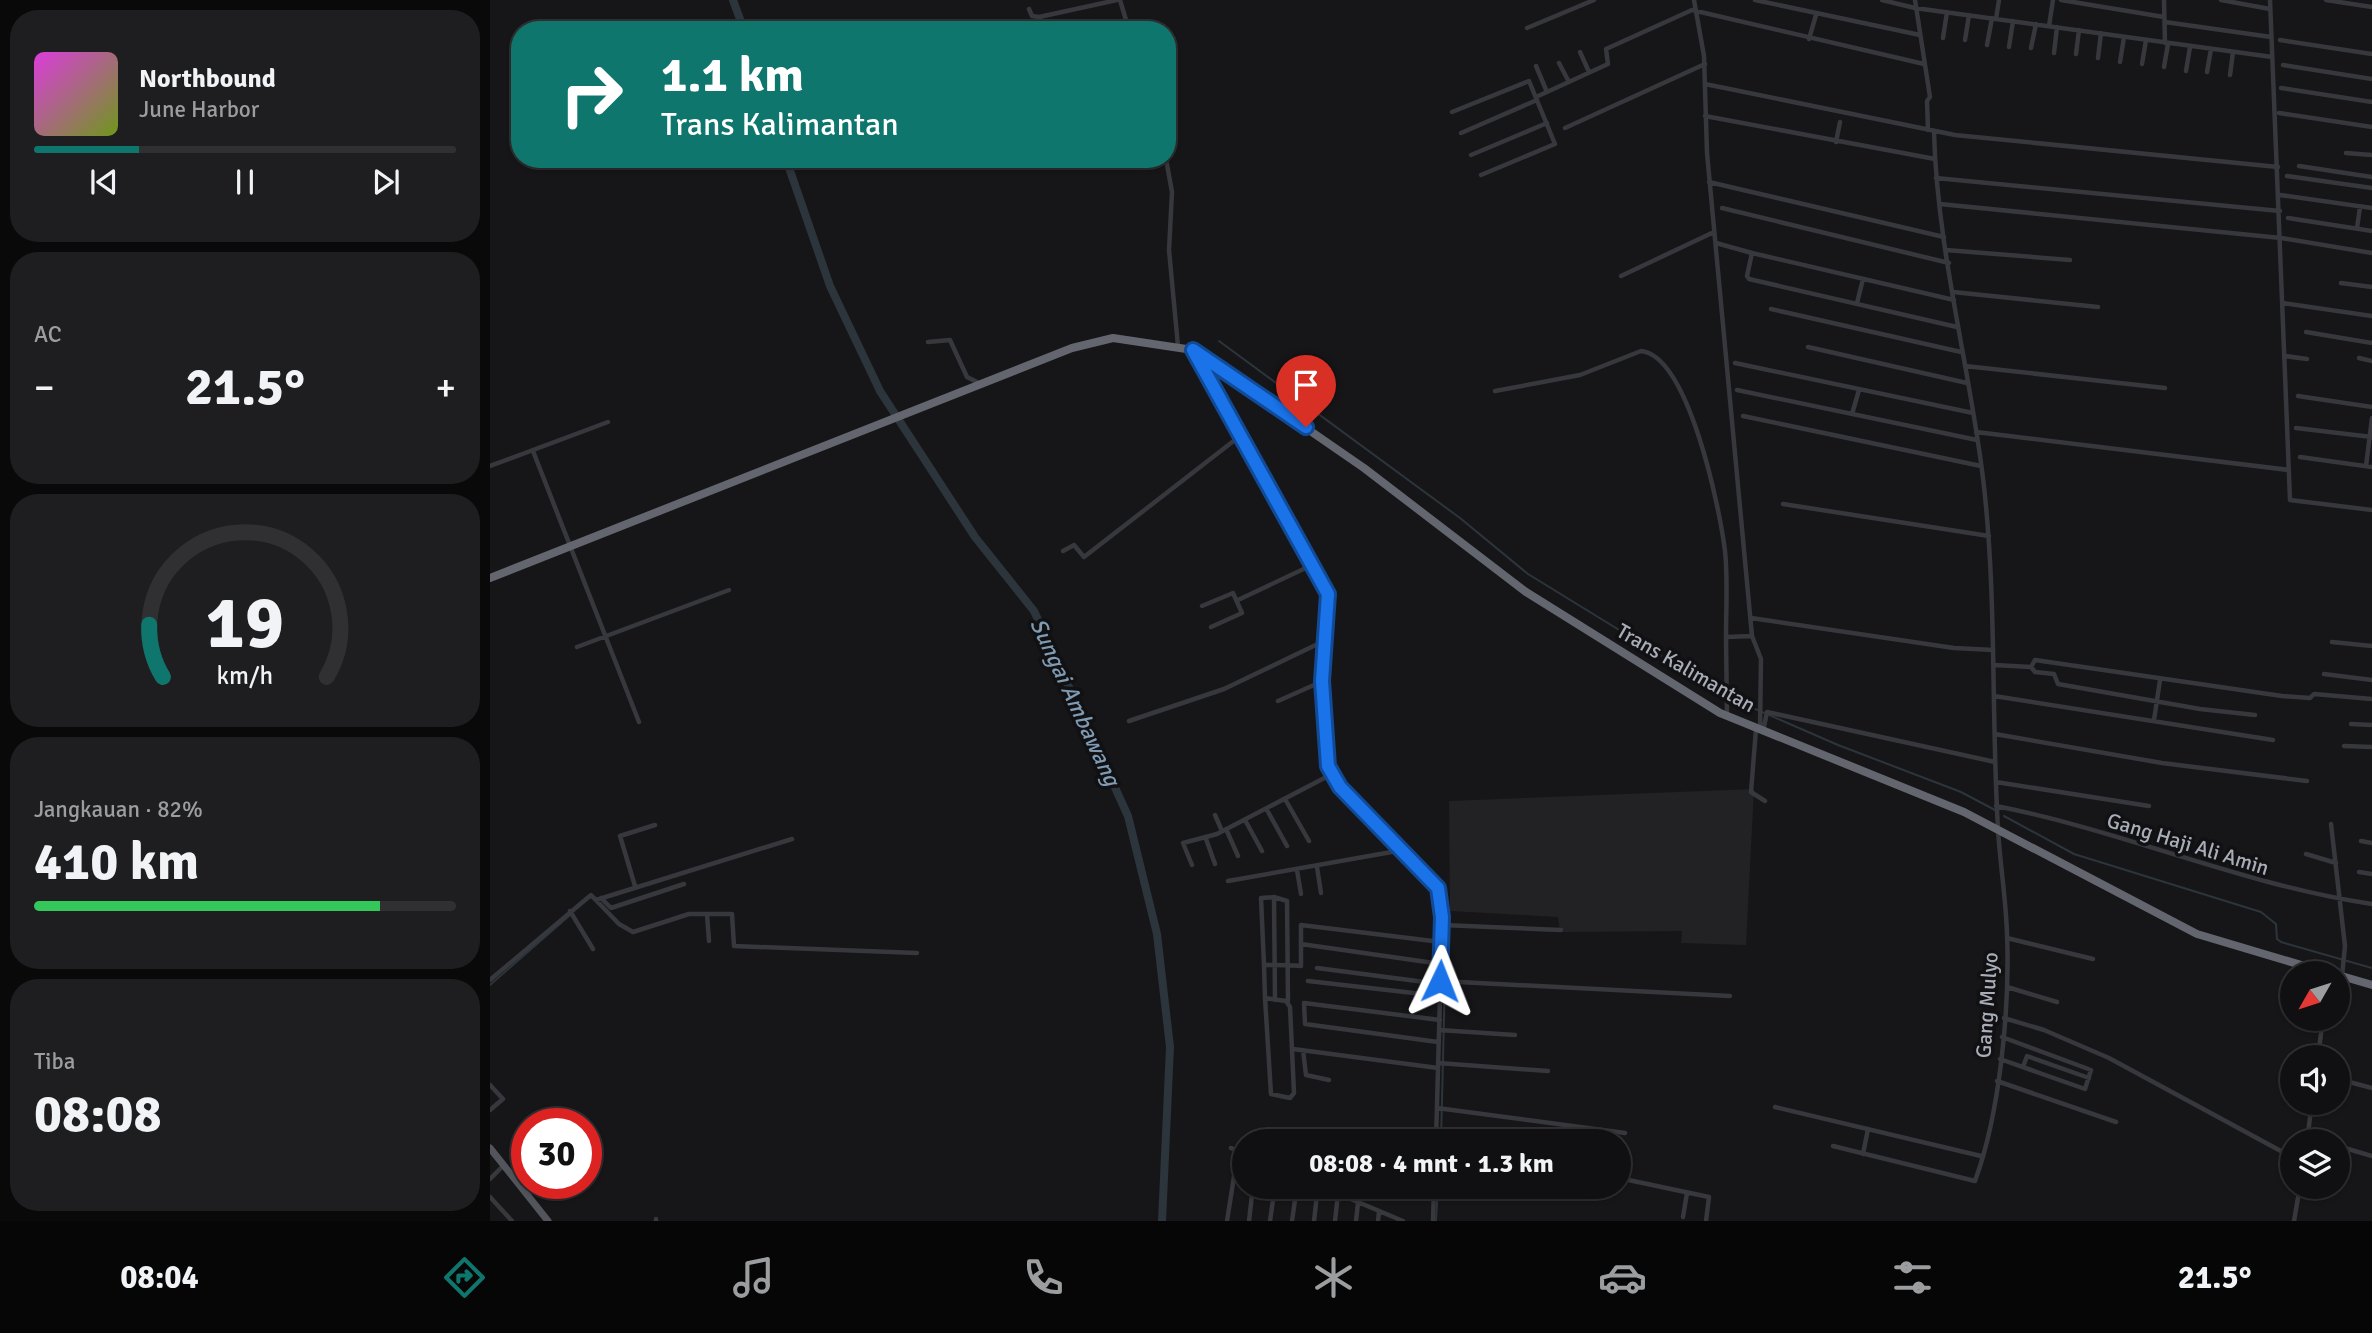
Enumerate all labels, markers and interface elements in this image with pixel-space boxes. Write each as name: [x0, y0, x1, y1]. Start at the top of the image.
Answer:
text: 1.1 km: [661, 45, 804, 105]
icon: right: [546, 49, 637, 140]
text: Northbound: [139, 63, 276, 95]
text: June Harbor: [139, 95, 259, 124]
text: Trans Kalimantan: [661, 105, 899, 144]
icon: previous: [85, 163, 123, 201]
icon: pause: [226, 163, 264, 201]
icon: next: [367, 163, 405, 201]
text: AC: [34, 320, 62, 349]
text: 21.5°: [185, 355, 305, 419]
pin: [1276, 355, 1336, 427]
text: −: [34, 364, 55, 411]
text: +: [435, 364, 456, 411]
icon: arrive: [1287, 366, 1325, 404]
text: 19: [206, 579, 284, 668]
water label: Sungai Ambawang: [1023, 614, 1127, 792]
street label: Trans Kalimantan: [1612, 618, 1760, 718]
text: km/h: [217, 659, 273, 690]
text: Jangkauan · 82%: [34, 795, 203, 824]
street label: Gang Haji Ali Amin: [2104, 807, 2272, 881]
text: 410 km: [34, 830, 199, 894]
position arrow: [1403, 944, 1477, 1018]
street label: Gang Mulyo: [1970, 951, 2004, 1059]
north arrow: [2280, 961, 2350, 1031]
map controls: [2280, 961, 2350, 1199]
button: sound: [2280, 1045, 2350, 1115]
text: Tiba: [34, 1047, 75, 1076]
text: 08:08: [34, 1082, 162, 1146]
speed limit sign: 30: [511, 1108, 602, 1199]
button: layers: [2280, 1129, 2350, 1199]
text: 08:08 · 4 mnt · 1.3 km: [1309, 1148, 1554, 1180]
icon: directions: [440, 1253, 489, 1302]
icon: music: [729, 1253, 778, 1302]
icon: phone: [1019, 1253, 1068, 1302]
icon: climate: [1309, 1253, 1358, 1302]
icon: car: [1598, 1253, 1647, 1302]
icon: filters: [1888, 1253, 1937, 1302]
text: 08:04: [120, 1258, 199, 1297]
text: 21.5°: [2178, 1258, 2252, 1297]

